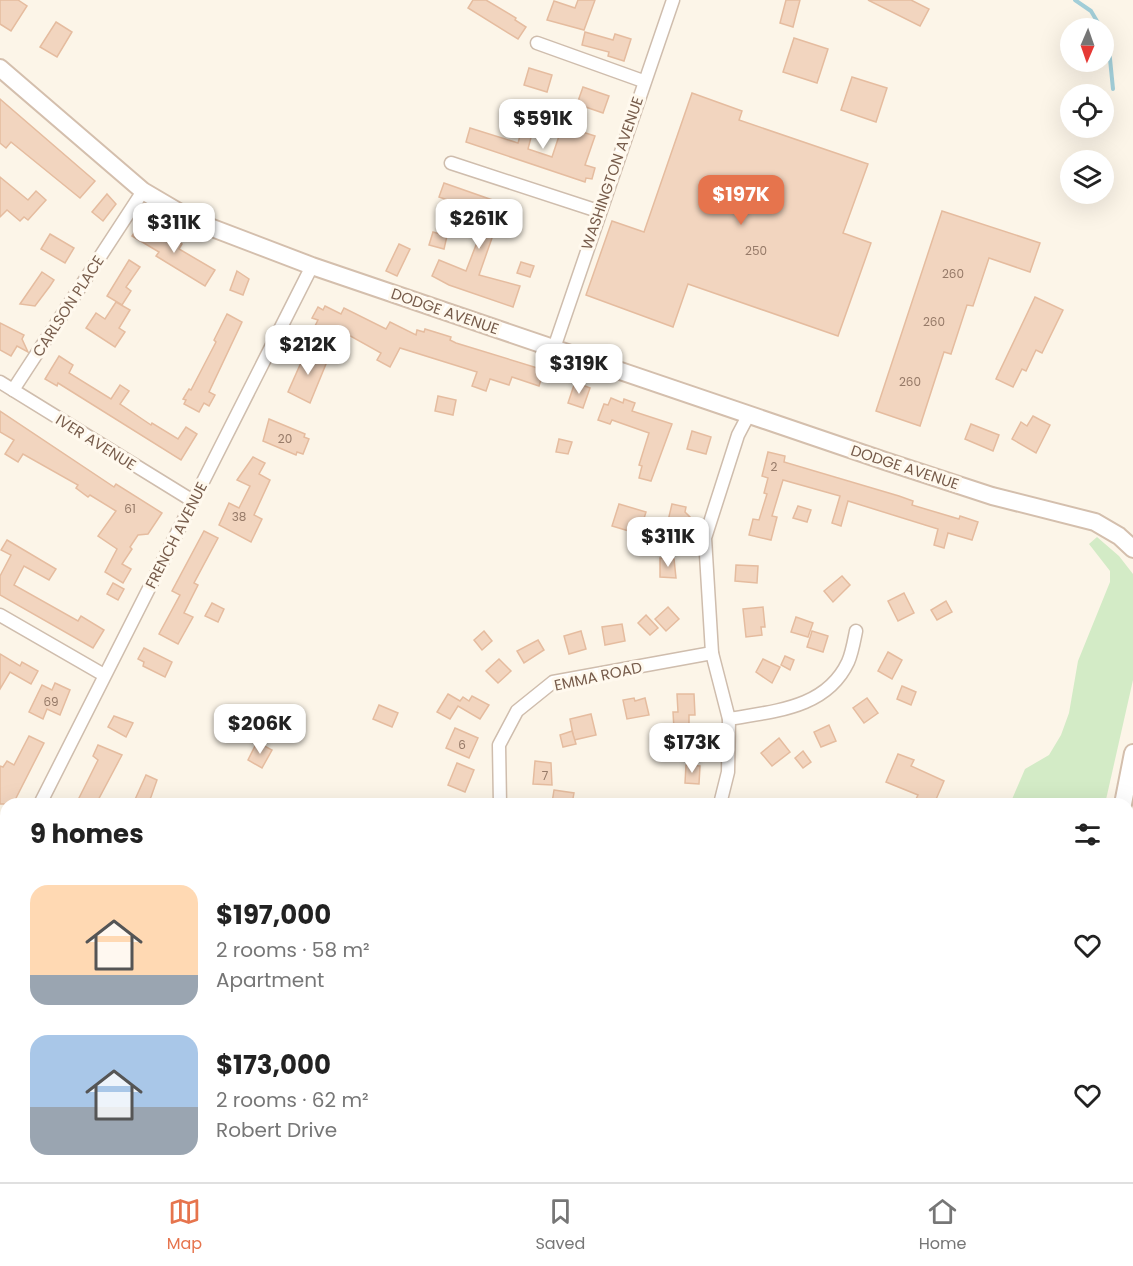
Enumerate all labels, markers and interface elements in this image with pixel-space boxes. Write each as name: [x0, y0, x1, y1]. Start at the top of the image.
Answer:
north arrow: [1060, 18, 1114, 72]
map controls: [1060, 18, 1114, 204]
button: locate: [1060, 84, 1114, 138]
street label: WASHINGTON AVENUE: [576, 94, 648, 252]
pin: $591K: [501, 99, 585, 150]
text: $591K: [513, 104, 573, 132]
button: layers: [1060, 150, 1114, 204]
pin: $197K: [699, 175, 783, 226]
text: $197K: [712, 180, 770, 208]
pin: $261K: [437, 199, 521, 250]
pin: $311K: [132, 203, 216, 254]
text: $261K: [450, 204, 508, 232]
text: $311K: [147, 208, 201, 236]
house number: 250: [745, 242, 767, 259]
street label: CARLSON PLACE: [27, 251, 109, 361]
house number: 260: [942, 265, 964, 282]
street label: DODGE AVENUE: [388, 283, 502, 339]
house number: 260: [923, 313, 945, 330]
pin: $212K: [266, 325, 350, 376]
text: $212K: [279, 330, 337, 358]
pin: $319K: [537, 344, 621, 395]
text: $319K: [549, 349, 609, 377]
house number: 260: [899, 373, 921, 390]
street label: IVER AVENUE: [52, 409, 140, 475]
house number: 20: [278, 430, 292, 447]
street label: DODGE AVENUE: [848, 440, 962, 494]
house number: 2: [771, 458, 778, 475]
street label: FRENCH AVENUE: [140, 478, 212, 592]
house number: 61: [124, 500, 136, 517]
house number: 38: [232, 508, 246, 525]
pin: $311K: [626, 517, 710, 568]
text: $311K: [641, 522, 695, 550]
street label: EMMA ROAD: [552, 656, 644, 696]
house number: 69: [43, 693, 59, 710]
pin: $206K: [218, 704, 302, 755]
text: $206K: [228, 709, 292, 737]
pin: $173K: [650, 723, 734, 774]
text: $173K: [663, 728, 721, 756]
house number: 6: [458, 736, 466, 753]
house number: 7: [542, 767, 549, 784]
text: 9 homes: [30, 816, 144, 852]
icon: filters: [1071, 818, 1104, 851]
text: $197,000: [216, 897, 331, 933]
icon: home: [78, 909, 150, 981]
icon: heart: [1071, 929, 1104, 962]
text: 2 rooms · 58 m²: [216, 936, 370, 964]
text: Apartment: [216, 966, 324, 994]
text: $173,000: [216, 1047, 331, 1083]
icon: home: [78, 1059, 150, 1131]
icon: heart: [1071, 1079, 1104, 1112]
text: 2 rooms · 62 m²: [216, 1086, 369, 1114]
text: Robert Drive: [216, 1116, 337, 1144]
tab: Map: [167, 1195, 202, 1256]
tab: Saved: [535, 1195, 585, 1256]
tab: Home: [919, 1195, 966, 1256]

